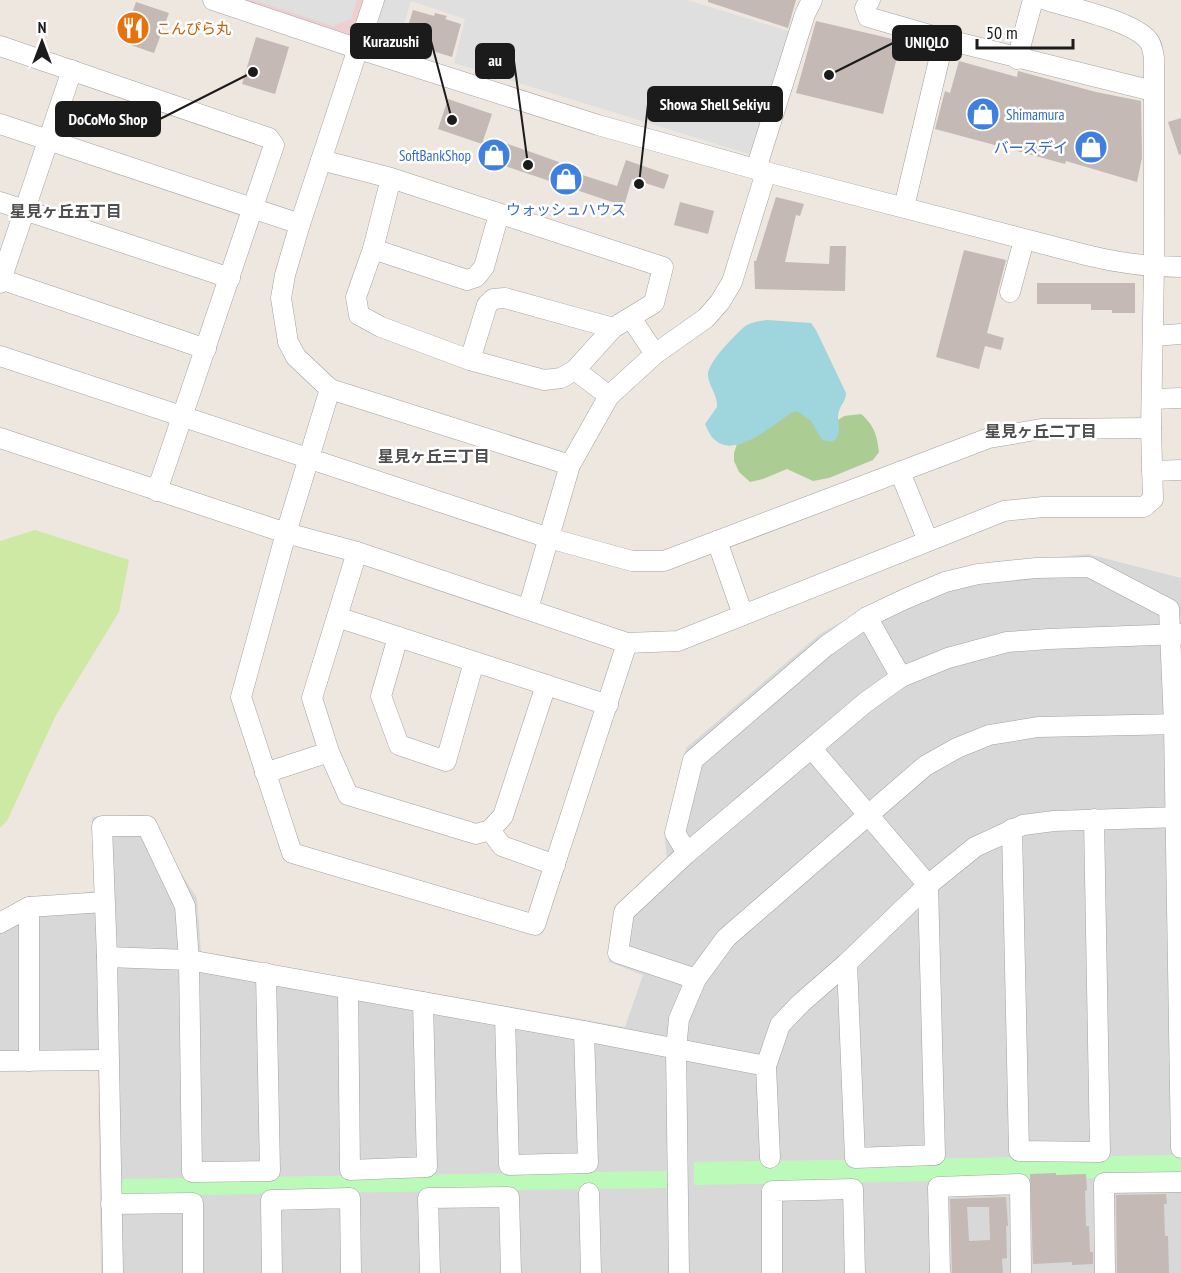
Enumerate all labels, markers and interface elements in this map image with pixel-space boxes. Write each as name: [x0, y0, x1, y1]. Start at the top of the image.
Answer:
restaurant icon: こんぴら丸: [115, 10, 151, 46]
north arrow: [12, 12, 72, 72]
scale bar: [977, 12, 1073, 50]
text: N: [38, 17, 46, 37]
place label: こんぴら丸: [156, 19, 231, 38]
text: 50 m: [986, 21, 1018, 44]
callout: Kurazushi: [351, 24, 431, 58]
callout: UNIQLO: [893, 26, 961, 60]
text: Kurazushi: [363, 31, 419, 51]
text: UNIQLO: [905, 32, 949, 52]
callout: au: [476, 44, 514, 78]
text: au: [488, 50, 502, 70]
callout: Showa Shell Sekiyu: [648, 87, 782, 121]
text: Showa Shell Sekiyu: [660, 94, 770, 114]
shop icon: Shimamura: [965, 96, 1001, 132]
callout: DoCoMo Shop: [56, 102, 160, 136]
place label: Shimamura: [1006, 105, 1064, 124]
text: DoCoMo Shop: [68, 109, 148, 129]
shop icon: バースデイ: [1073, 129, 1109, 165]
shop icon: SoftBankShop: [476, 137, 512, 173]
place label: バースデイ: [994, 138, 1068, 157]
place label: SoftBankShop: [399, 146, 471, 165]
shop icon: ウォッシュハウス: [548, 161, 584, 197]
place label: ウォッシュハウス: [506, 200, 626, 219]
district label: 星見ヶ丘五丁目: [10, 201, 122, 221]
district label: 星見ヶ丘二丁目: [985, 421, 1097, 441]
district label: 星見ヶ丘三丁目: [378, 446, 490, 466]

